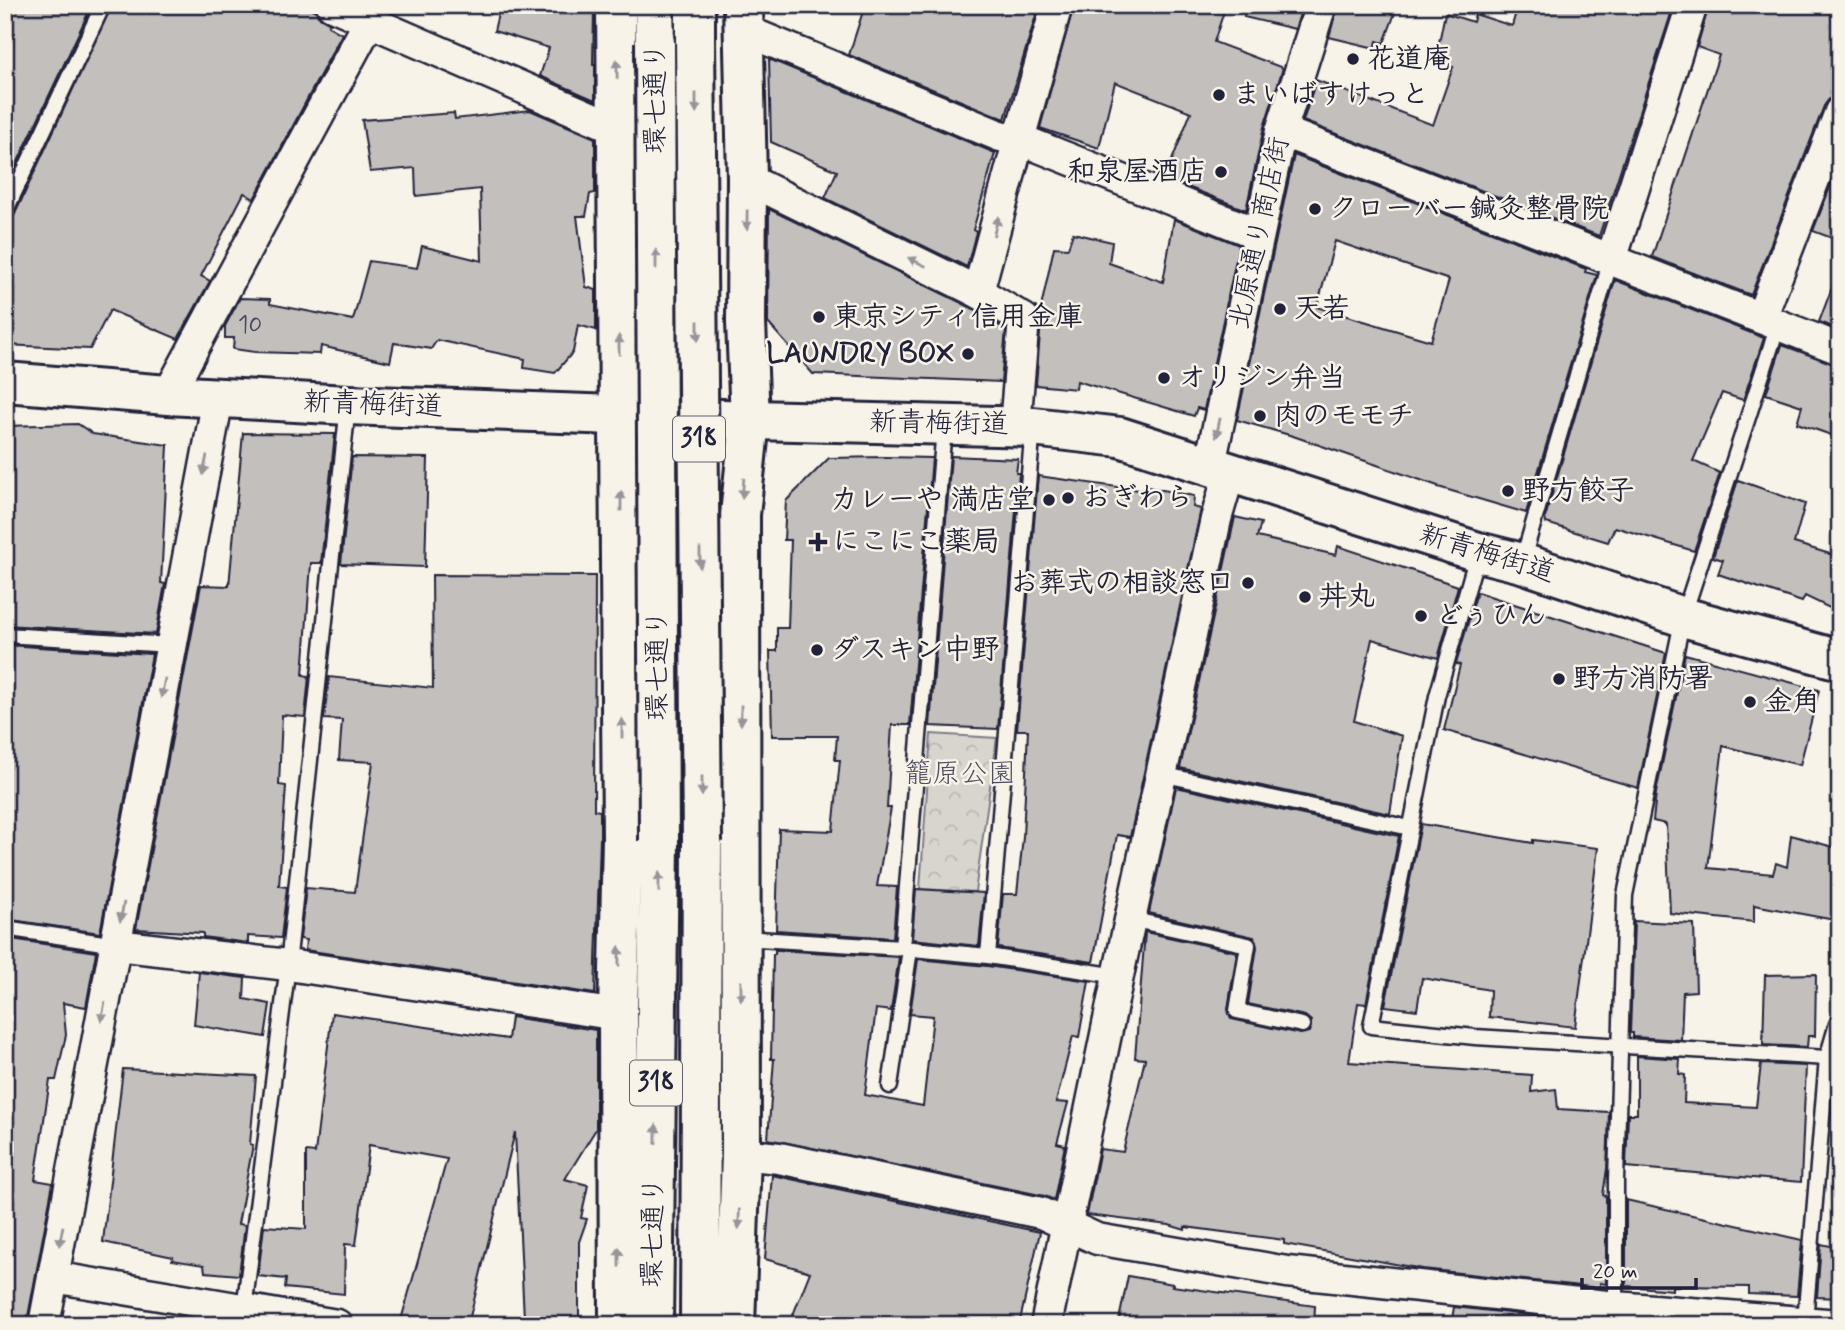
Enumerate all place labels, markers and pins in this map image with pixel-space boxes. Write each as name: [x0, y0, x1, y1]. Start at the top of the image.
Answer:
place label: 花道庵: [1367, 41, 1451, 78]
marker: 花道庵: [1345, 51, 1361, 67]
place label: まいばすけっと: [1233, 77, 1429, 114]
marker: まいばすけっと: [1211, 87, 1227, 103]
place label: 和泉屋酒店: [1067, 154, 1207, 191]
marker: 和泉屋酒店: [1213, 164, 1229, 180]
place label: クローバー鍼灸整骨院: [1329, 191, 1609, 228]
marker: クローバー鍼灸整骨院: [1307, 201, 1323, 217]
place label: 天若: [1294, 291, 1350, 328]
place label: 東京シティ信用金庫: [833, 299, 1083, 336]
marker: 天若: [1272, 301, 1288, 317]
marker: 東京シティ信用金庫: [811, 309, 827, 325]
place label: LAUNDRY BOX: [767, 336, 954, 373]
marker: LAUNDRY BOX: [960, 346, 976, 362]
place label: オリジン弁当: [1178, 360, 1346, 397]
marker: オリジン弁当: [1156, 370, 1172, 386]
place label: 肉のモモチ: [1274, 398, 1414, 435]
marker: 肉のモモチ: [1252, 408, 1268, 424]
place label: 野方餃子: [1522, 473, 1634, 510]
place label: おぎわら: [1082, 480, 1193, 517]
place label: カレーや 満店堂: [830, 482, 1035, 519]
marker: 野方餃子: [1500, 483, 1516, 499]
marker: おぎわら: [1060, 490, 1076, 506]
marker: カレーや 満店堂: [1041, 492, 1057, 508]
place label: にこにこ薬局: [832, 524, 1000, 561]
marker: にこにこ薬局: [810, 534, 826, 550]
place label: お葬式の相談窓口: [1010, 565, 1234, 602]
marker: お葬式の相談窓口: [1240, 575, 1256, 591]
place label: 丼丸: [1319, 579, 1375, 616]
marker: 丼丸: [1297, 589, 1313, 605]
place label: どぅひん: [1435, 598, 1546, 635]
marker: どぅひん: [1413, 608, 1429, 624]
place label: ダスキン中野: [831, 632, 1000, 669]
marker: ダスキン中野: [809, 642, 825, 658]
place label: 野方消防署: [1573, 661, 1713, 698]
marker: 野方消防署: [1551, 671, 1567, 687]
place label: 金角: [1764, 684, 1820, 721]
marker: 金角: [1742, 694, 1758, 710]

